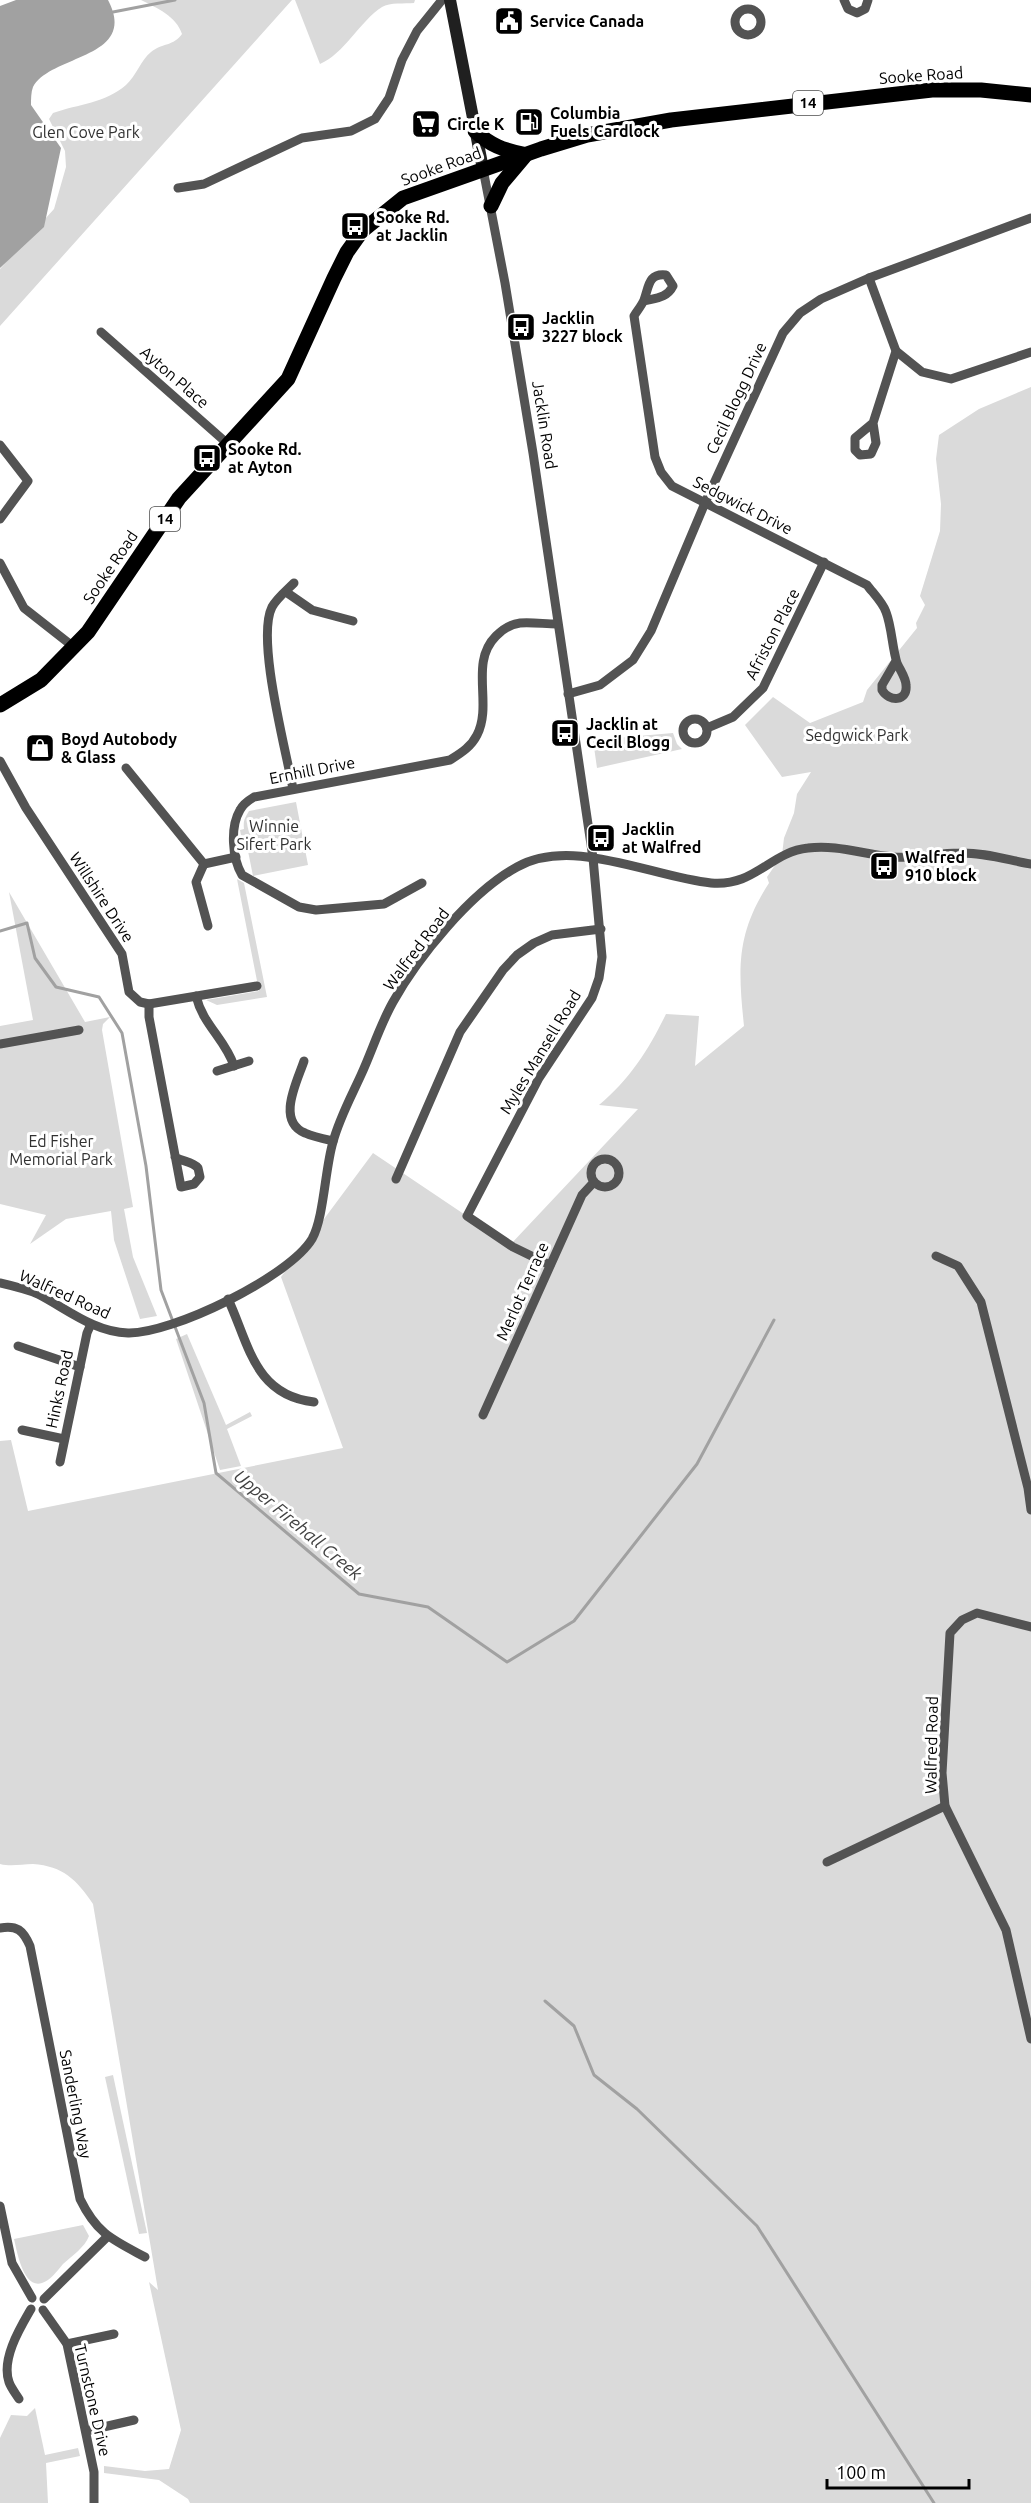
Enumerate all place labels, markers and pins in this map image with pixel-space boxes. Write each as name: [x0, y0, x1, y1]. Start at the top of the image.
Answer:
public building icon: Service Canada: [493, 5, 525, 37]
place label: Service Canada: [530, 12, 644, 30]
place label: Columbia Fuels Cardlock: [550, 104, 660, 140]
fuel station icon: Columbia Fuels Cardlock: [513, 106, 545, 138]
supermarket icon: Circle K: [410, 108, 442, 140]
place label: Circle K: [447, 115, 505, 133]
place label: Sooke Rd. at Jacklin: [376, 208, 450, 244]
bus stop icon: Sooke Rd. at Jacklin: [339, 210, 371, 242]
place label: Jacklin 3227 block: [542, 309, 623, 345]
bus stop icon: Jacklin 3227 block: [505, 311, 537, 343]
place label: Sooke Rd. at Ayton: [228, 440, 302, 476]
bus stop icon: Sooke Rd. at Ayton: [191, 442, 223, 474]
place label: Jacklin at Cecil Blogg: [586, 715, 670, 751]
bus stop icon: Jacklin at Cecil Blogg: [549, 717, 581, 749]
place label: Boyd Autobody & Glass: [61, 730, 177, 766]
shop icon: Boyd Autobody & Glass: [24, 732, 56, 764]
place label: Jacklin at Walfred: [622, 820, 701, 856]
bus stop icon: Jacklin at Walfred: [585, 822, 617, 854]
place label: Walfred 910 block: [905, 848, 977, 884]
bus stop icon: Walfred 910 block: [868, 850, 900, 882]

